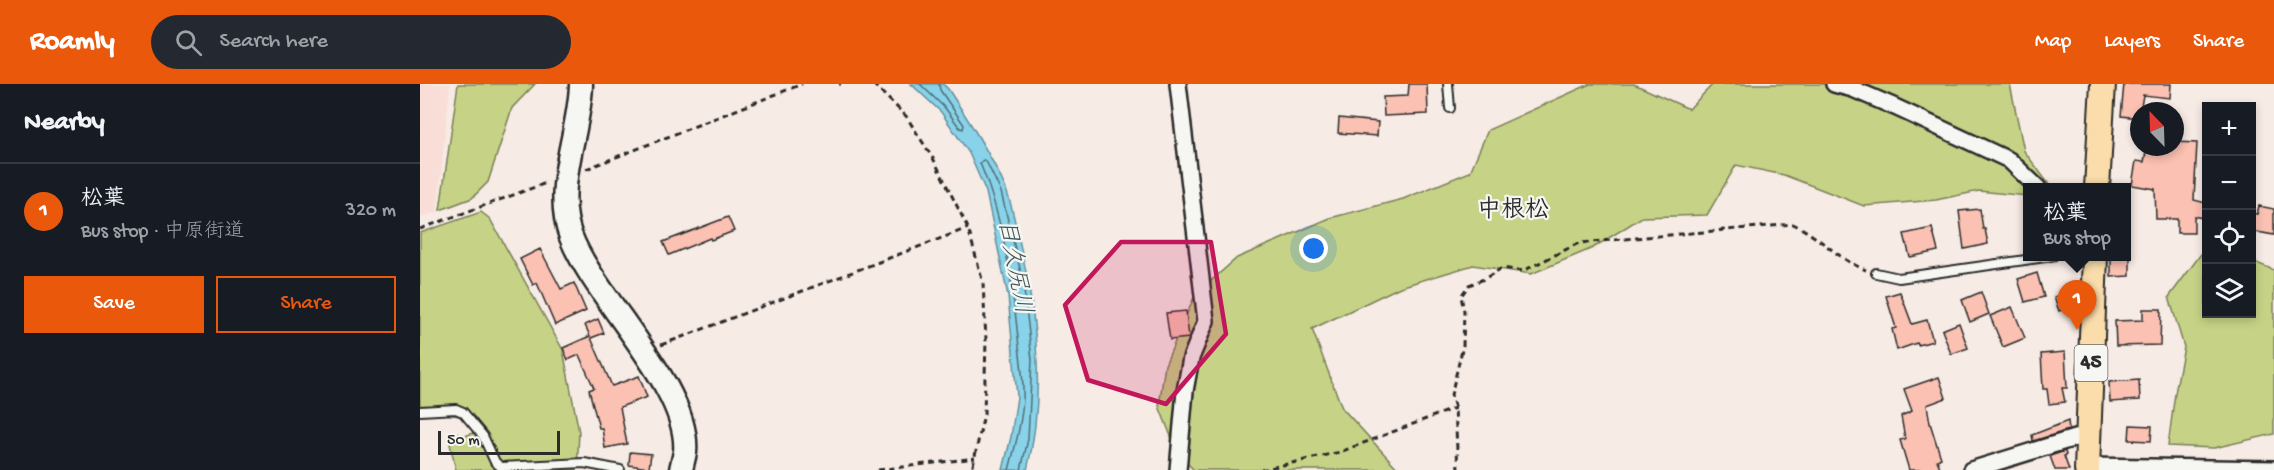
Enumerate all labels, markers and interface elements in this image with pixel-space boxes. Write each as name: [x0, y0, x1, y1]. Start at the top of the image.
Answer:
search box: [151, 15, 571, 69]
text: Roamly: [30, 26, 115, 59]
icon: search: [172, 26, 205, 59]
text: Search here: [220, 29, 328, 55]
text: Map: [2035, 30, 2071, 55]
text: Layers: [2104, 30, 2160, 55]
text: Share: [2193, 30, 2244, 55]
north arrow: [2130, 102, 2184, 156]
map controls: [2202, 102, 2256, 318]
button: +: [2202, 102, 2256, 156]
text: Nearby: [24, 108, 105, 139]
button: −: [2202, 156, 2256, 210]
popup: [2023, 183, 2131, 261]
text: 松葉: [81, 187, 125, 213]
district label: 中根松: [1477, 196, 1549, 226]
text: 1: [39, 200, 48, 223]
text: 320 m: [346, 200, 396, 223]
text: 松葉: [2043, 202, 2087, 228]
button: locate: [2202, 210, 2256, 264]
water label: 目久尻川: [990, 217, 1037, 317]
text: Bus stop · 中原街道: [81, 221, 244, 244]
text: Bus stop: [2043, 228, 2111, 251]
your location: [1299, 234, 1328, 263]
button: layers: [2202, 264, 2256, 318]
button: Save: [24, 276, 204, 333]
button: Share: [216, 276, 396, 333]
pin: 1: [2058, 280, 2096, 330]
road number: 45: [2074, 345, 2108, 381]
scale bar: [438, 428, 560, 456]
text: 50 m: [447, 432, 480, 451]

